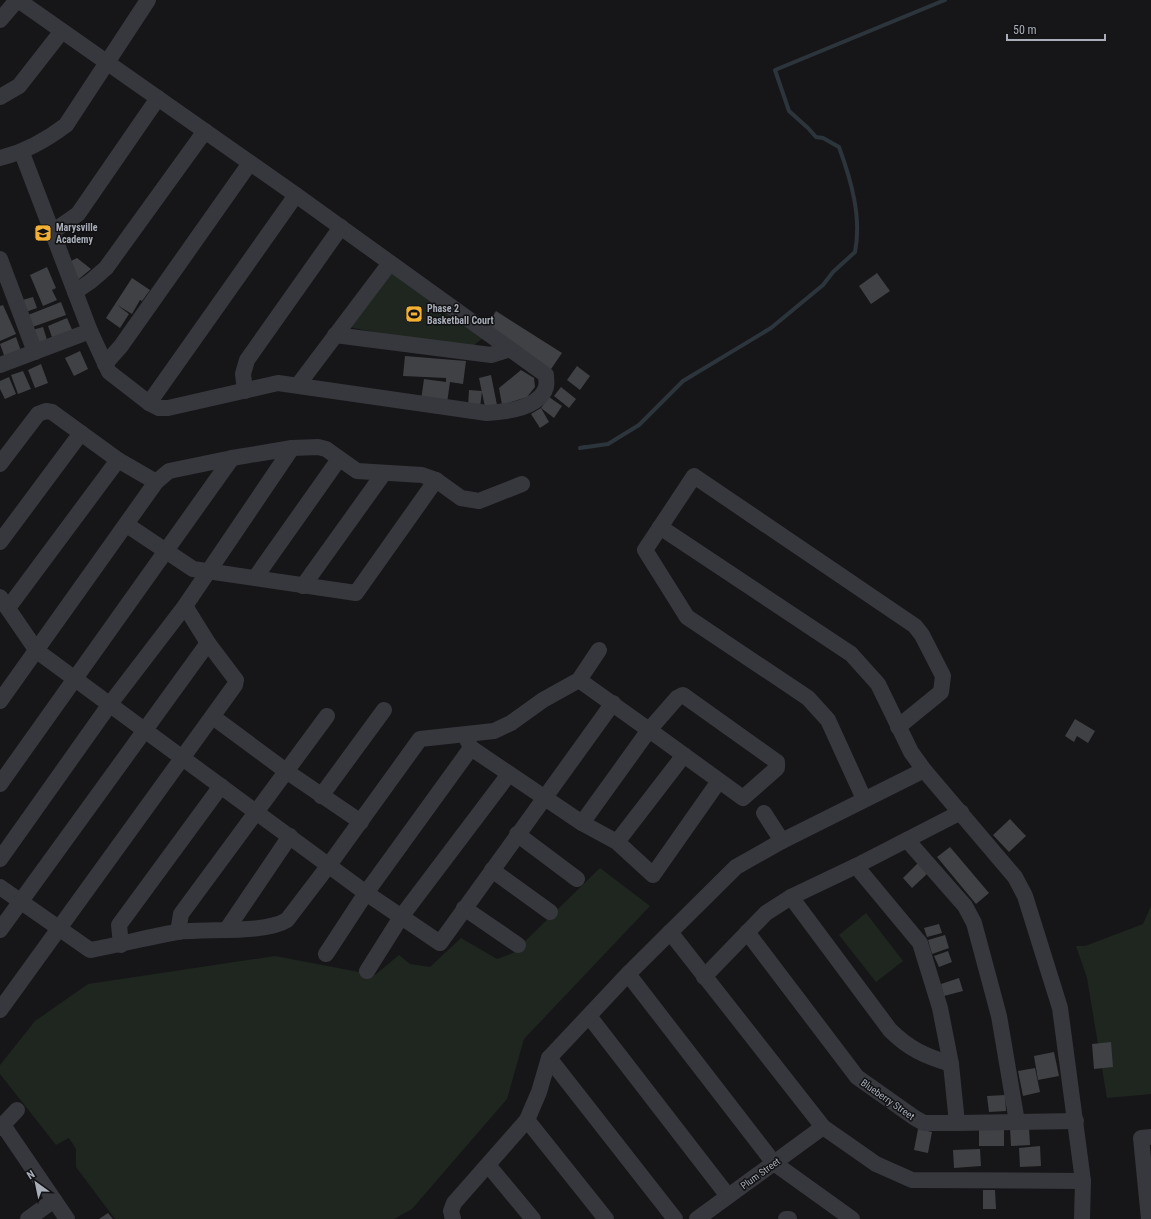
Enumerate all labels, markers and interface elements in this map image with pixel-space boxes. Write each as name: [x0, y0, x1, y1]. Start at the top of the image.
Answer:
scale bar: [1007, 16, 1105, 42]
text: 50 m: [1013, 23, 1037, 37]
place label: Marysville Academy: [56, 222, 98, 245]
school or university icon: Marysville Academy: [33, 223, 53, 243]
place label: Phase 2 Basketball Court: [427, 303, 494, 326]
sports icon: Phase 2 Basketball Court: [404, 304, 424, 324]
street label: Blueberry Street: [859, 1077, 917, 1122]
street label: Plum Street: [738, 1155, 782, 1191]
north arrow: [16, 1163, 56, 1203]
text: N: [24, 1168, 37, 1182]

